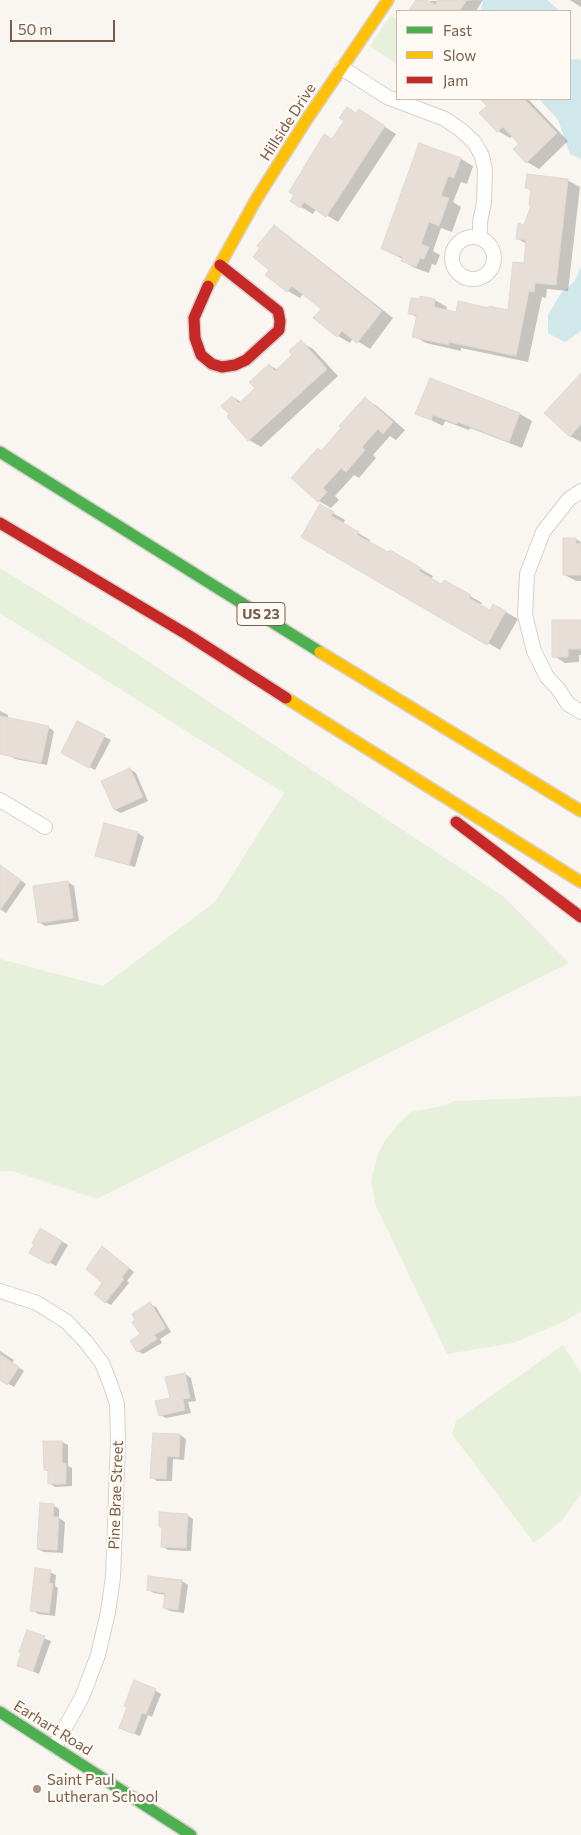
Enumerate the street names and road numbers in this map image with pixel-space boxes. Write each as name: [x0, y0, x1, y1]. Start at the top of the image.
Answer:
street label: Hillside Drive: [256, 80, 320, 164]
road number: US 23: [237, 602, 285, 626]
street label: Pine Brae Street: [105, 1440, 127, 1550]
street label: Earhart Road: [10, 1697, 96, 1759]

